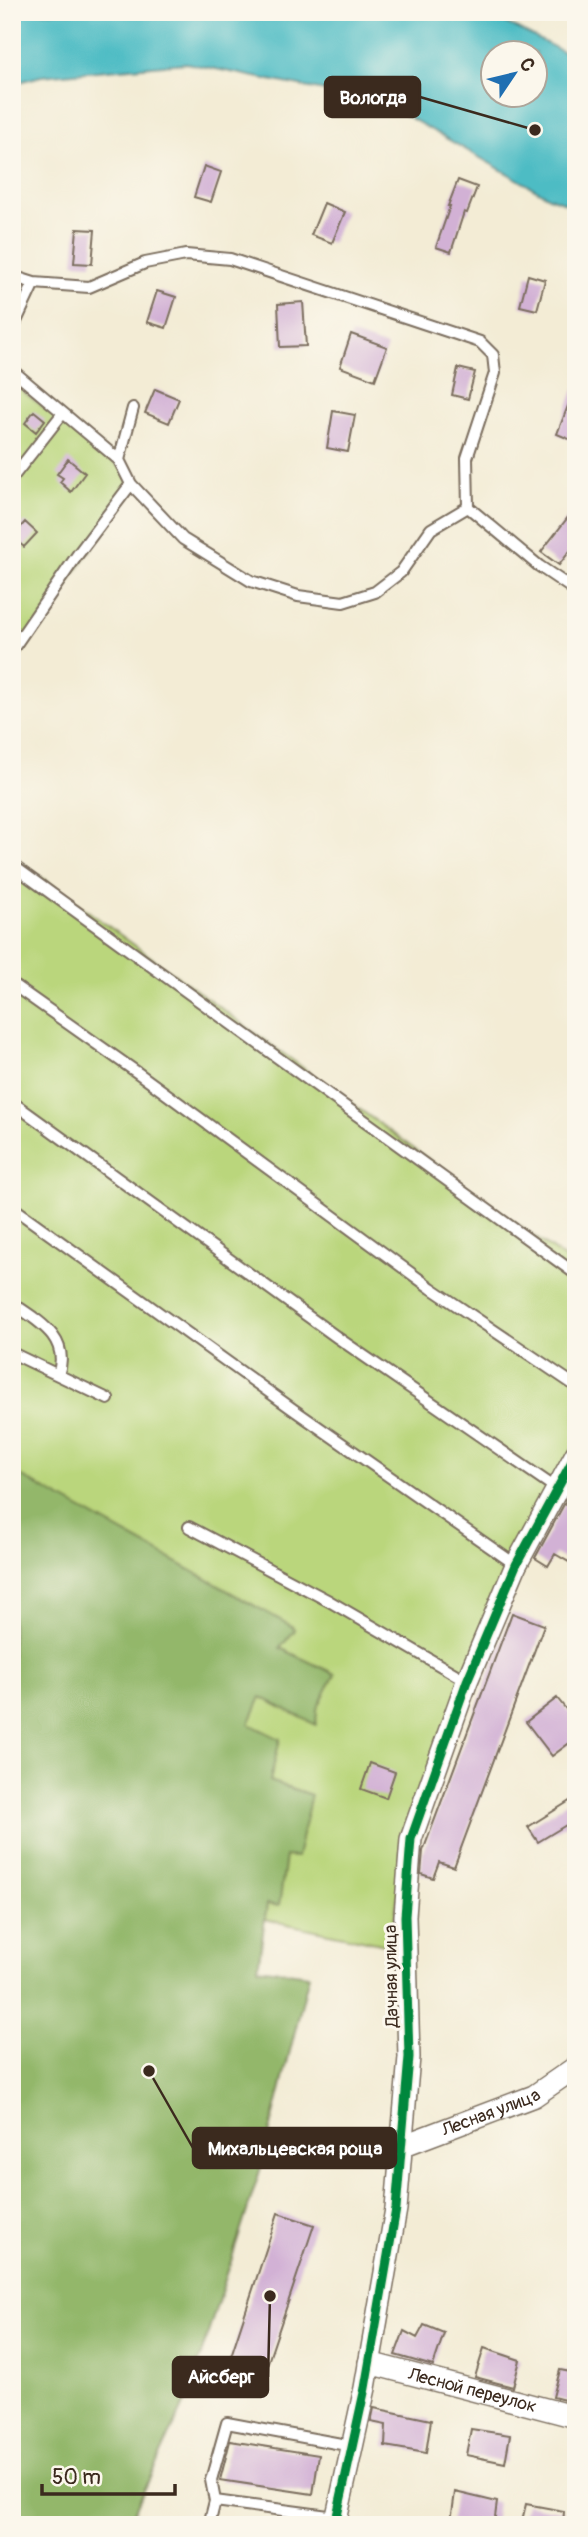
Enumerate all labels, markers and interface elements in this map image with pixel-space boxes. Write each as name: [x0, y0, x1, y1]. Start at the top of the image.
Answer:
north arrow: [480, 38, 550, 108]
text: С: [514, 53, 540, 77]
callout: Вологда: [325, 77, 420, 117]
text: Вологда: [339, 86, 407, 110]
street label: Дачная улица: [379, 1924, 404, 2029]
street label: Лесная улица: [437, 2084, 545, 2142]
callout: Михальцевская роща: [193, 2128, 396, 2168]
text: Михальцевская роща: [208, 2137, 382, 2161]
callout: Айсберг: [173, 2357, 268, 2397]
street label: Лесной переулок: [405, 2363, 539, 2418]
text: Айсберг: [188, 2365, 255, 2389]
scale bar: [42, 2453, 175, 2497]
text: 50 m: [52, 2464, 101, 2491]

